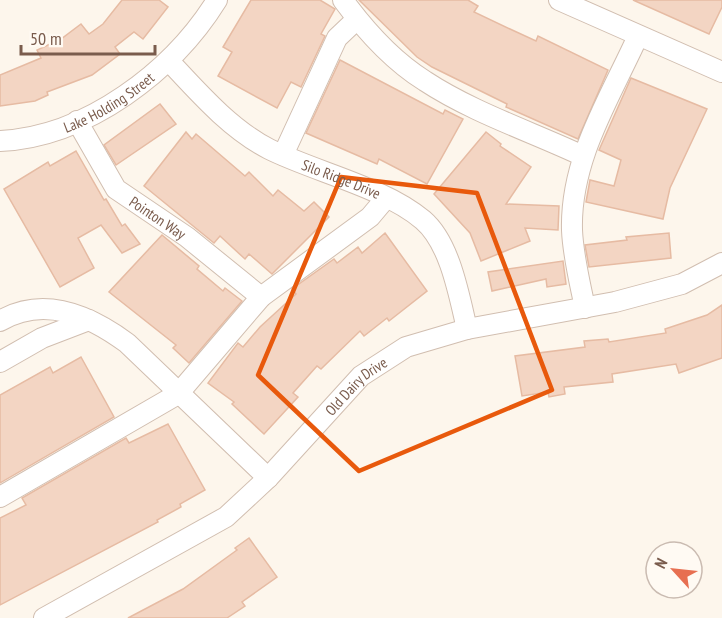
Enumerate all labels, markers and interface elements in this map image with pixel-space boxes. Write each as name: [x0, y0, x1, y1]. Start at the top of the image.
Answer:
scale bar: [21, 18, 154, 56]
text: 50 m: [30, 27, 62, 50]
street label: Lake Holding Street: [61, 68, 158, 136]
street label: Silo Ridge Drive: [299, 155, 384, 202]
street label: Pointon Way: [126, 192, 190, 243]
street label: Old Dairy Drive: [320, 352, 390, 419]
north arrow: [644, 540, 704, 600]
text: N: [650, 555, 672, 572]

